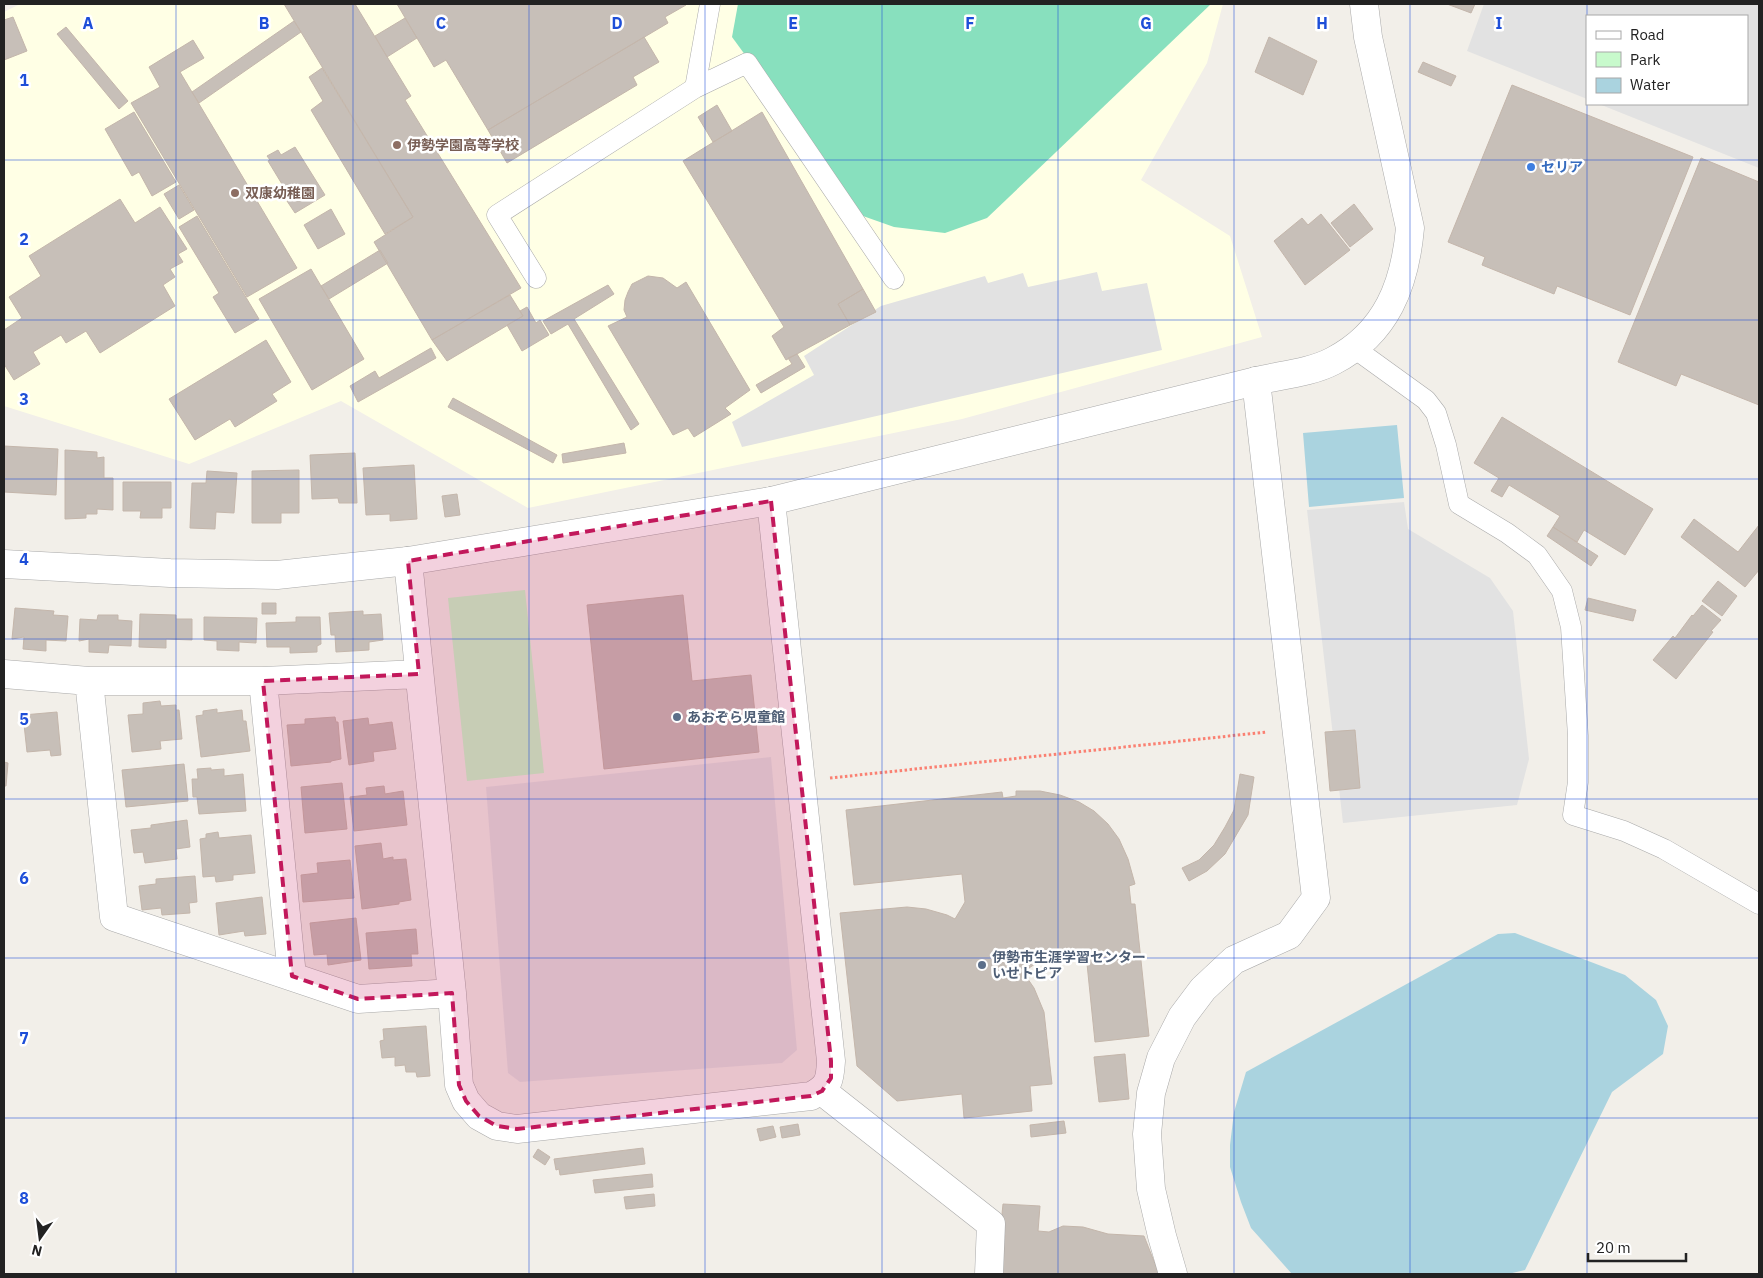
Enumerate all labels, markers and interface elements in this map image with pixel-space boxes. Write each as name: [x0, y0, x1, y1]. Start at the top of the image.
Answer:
text: A: [83, 13, 94, 33]
text: B: [259, 13, 270, 33]
text: C: [436, 13, 446, 33]
text: D: [611, 13, 623, 33]
text: E: [788, 13, 798, 33]
text: F: [965, 13, 975, 33]
text: G: [1140, 13, 1152, 33]
text: H: [1316, 13, 1328, 33]
text: I: [1496, 13, 1503, 33]
legend: [1586, 15, 1748, 105]
text: Road: [1630, 25, 1665, 44]
text: Park: [1630, 50, 1660, 69]
text: 1: [19, 70, 29, 90]
text: Water: [1630, 75, 1671, 94]
place label: 伊勢学園高等学校: [407, 136, 519, 154]
marker: 伊勢学園高等学校: [391, 139, 403, 151]
place label: セリア: [1541, 158, 1583, 176]
marker: セリア: [1525, 161, 1537, 173]
place label: 双康幼稚園: [245, 184, 315, 202]
marker: 双康幼稚園: [229, 187, 241, 199]
text: 2: [19, 229, 29, 249]
text: 3: [19, 389, 29, 409]
text: 4: [19, 549, 29, 569]
place label: あおぞら児童館: [687, 708, 785, 726]
text: 5: [19, 709, 29, 729]
marker: あおぞら児童館: [671, 711, 683, 723]
text: 6: [19, 868, 29, 888]
place label: 伊勢市生涯学習センター いせトピア: [992, 948, 1146, 982]
marker: 伊勢市生涯学習センター いせトピア: [976, 959, 988, 971]
text: 7: [19, 1028, 29, 1048]
text: 8: [19, 1188, 29, 1208]
north arrow: [15, 1213, 65, 1263]
scale bar: [1588, 1230, 1686, 1262]
text: 20 m: [1596, 1238, 1631, 1257]
text: N: [30, 1241, 44, 1261]

